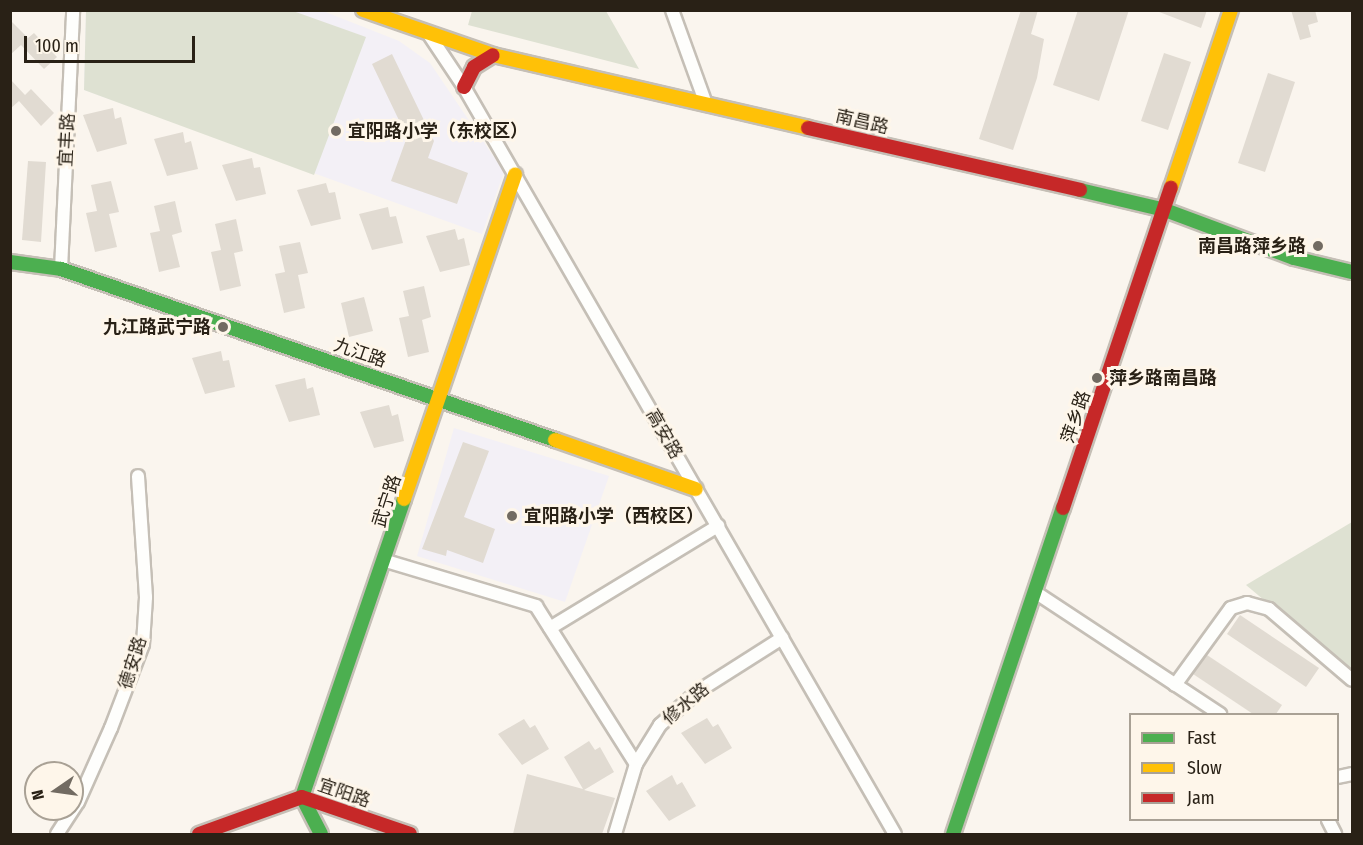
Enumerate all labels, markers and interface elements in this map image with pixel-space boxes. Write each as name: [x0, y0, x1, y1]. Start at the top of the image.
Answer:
scale bar: [27, 24, 198, 62]
text: 100 m: [35, 35, 79, 57]
street label: 南昌路: [833, 105, 891, 139]
street label: 宜丰路: [55, 112, 79, 168]
place label: 宜阳路小学（东校区）: [348, 120, 528, 142]
marker: 宜阳路小学（东校区）: [329, 124, 343, 138]
place label: 南昌路萍乡路: [1198, 235, 1306, 257]
marker: 南昌路萍乡路: [1311, 239, 1325, 253]
place label: 九江路武宁路: [103, 316, 211, 338]
marker: 九江路武宁路: [216, 320, 230, 334]
street label: 九江路: [331, 334, 389, 372]
place label: 萍乡路南昌路: [1109, 367, 1217, 389]
marker: 萍乡路南昌路: [1090, 371, 1104, 385]
street label: 萍乡路: [1057, 388, 1095, 446]
street label: 高安路: [641, 405, 687, 463]
street label: 武宁路: [368, 472, 406, 530]
place label: 宜阳路小学（西校区）: [524, 505, 704, 527]
marker: 宜阳路小学（西校区）: [505, 509, 519, 523]
street label: 德安路: [115, 634, 151, 692]
street label: 修水路: [658, 678, 714, 730]
legend: [1129, 713, 1339, 821]
text: Fast: [1187, 727, 1216, 749]
text: Slow: [1187, 757, 1222, 779]
north arrow: [24, 761, 84, 821]
street label: 宜阳路: [315, 774, 373, 812]
text: Jam: [1187, 787, 1215, 809]
text: N: [28, 788, 48, 802]

